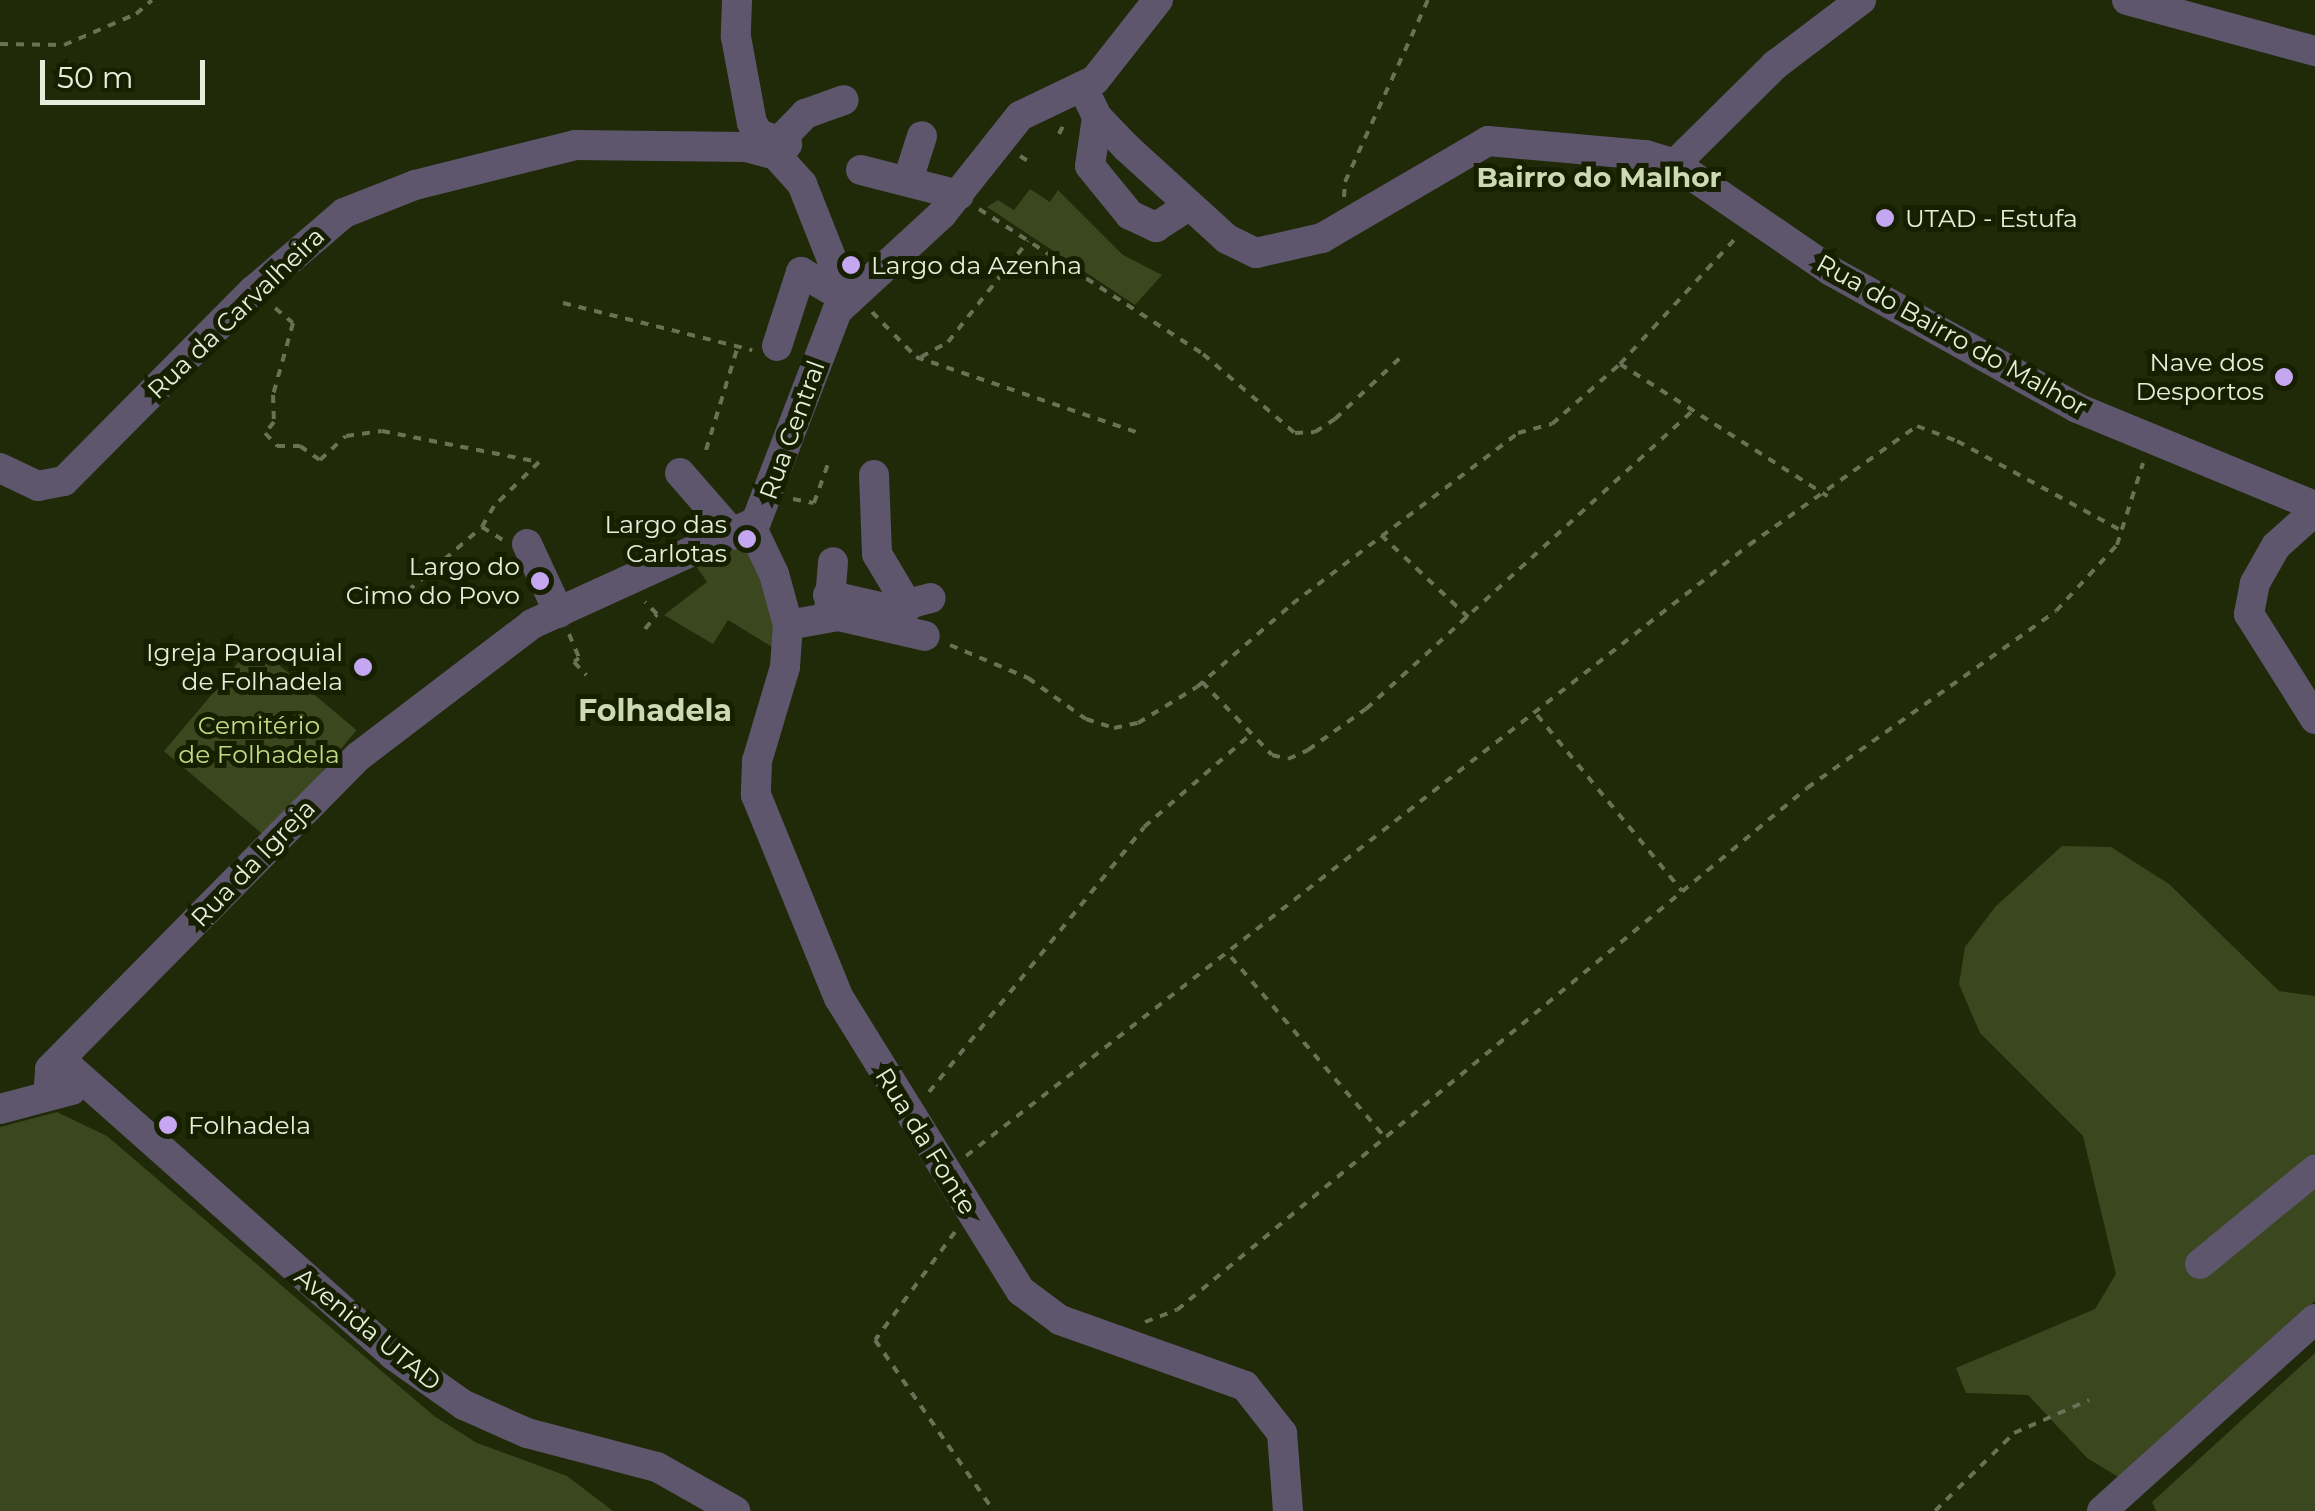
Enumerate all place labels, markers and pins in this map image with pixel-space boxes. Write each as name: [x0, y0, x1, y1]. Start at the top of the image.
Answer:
place label: UTAD - Estufa: [1905, 203, 2078, 233]
marker: UTAD - Estufa: [1874, 207, 1896, 229]
place label: Largo da Azenha: [871, 250, 1082, 280]
marker: Largo da Azenha: [840, 254, 862, 276]
place label: Nave dos Desportos: [2135, 348, 2264, 407]
marker: Nave dos Desportos: [2273, 366, 2295, 388]
place label: Largo das Carlotas: [605, 510, 727, 569]
marker: Largo das Carlotas: [736, 528, 758, 550]
place label: Largo do Cimo do Povo: [346, 552, 520, 611]
marker: Largo do Cimo do Povo: [529, 570, 551, 592]
place label: Igreja Paroquial de Folhadela: [146, 638, 343, 697]
marker: Igreja Paroquial de Folhadela: [352, 656, 374, 678]
place label: Folhadela: [188, 1110, 311, 1140]
marker: Folhadela: [157, 1114, 179, 1136]

